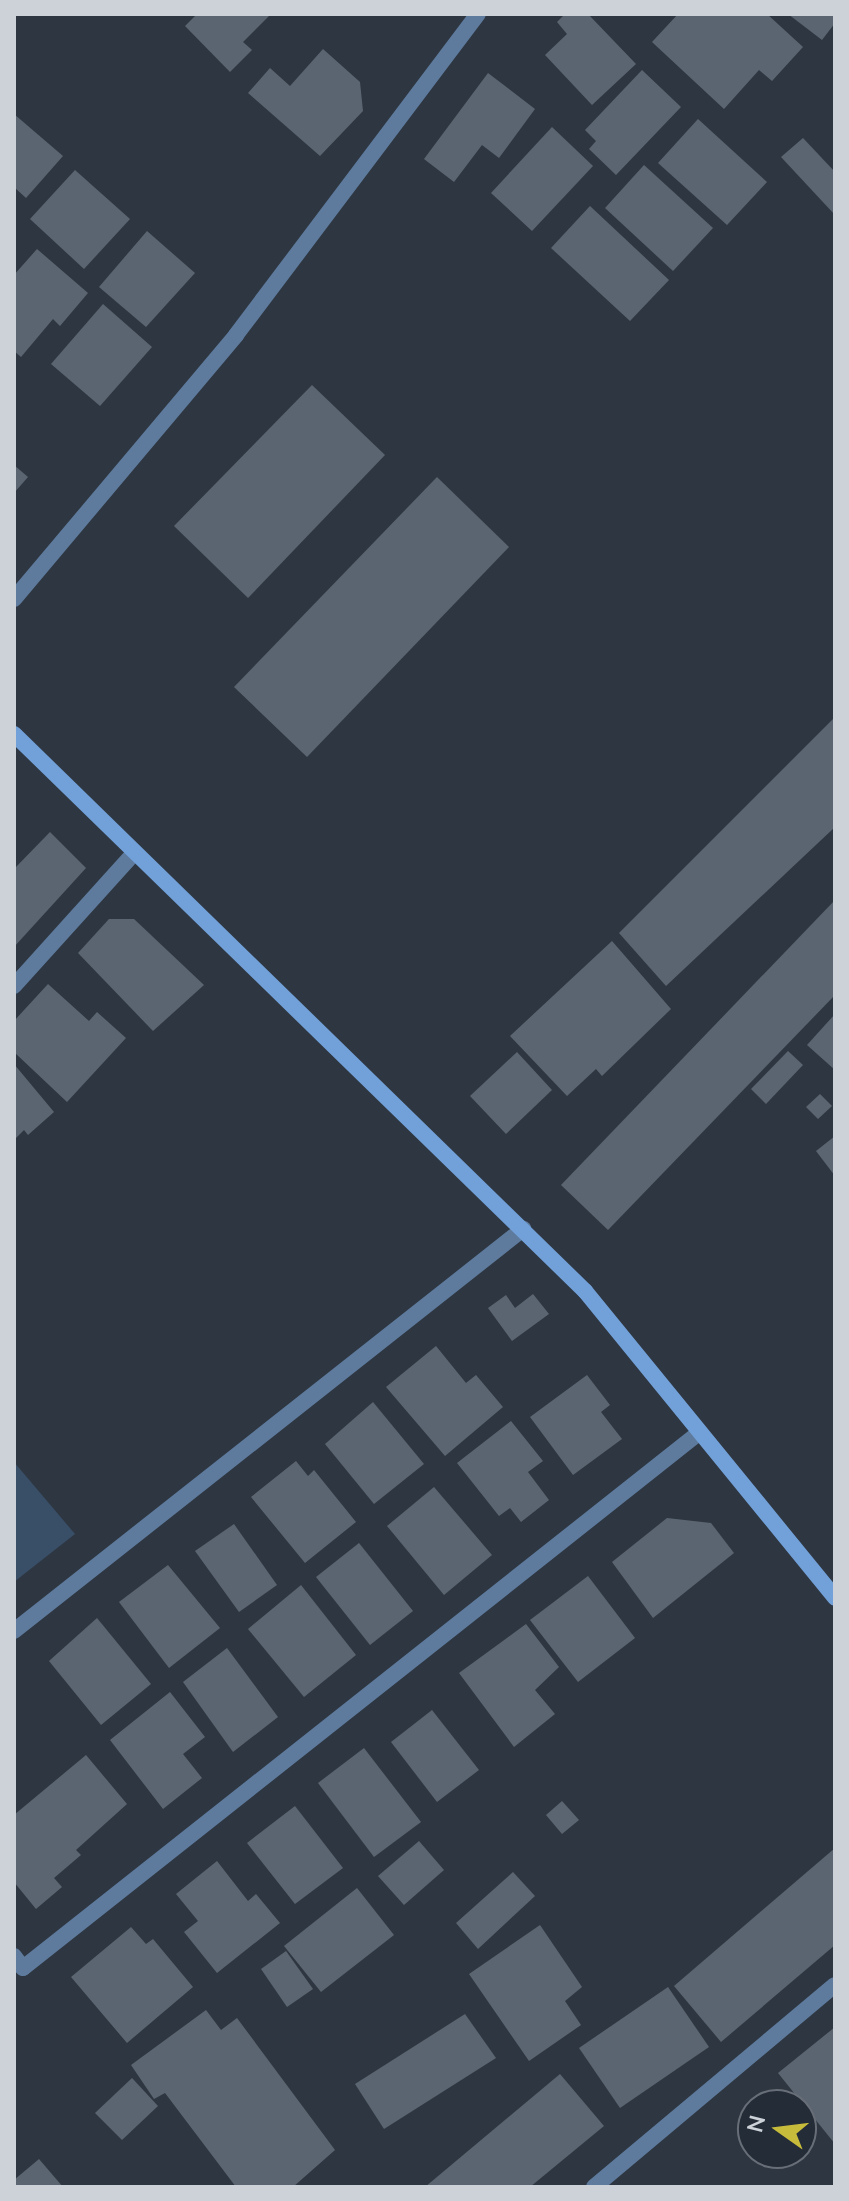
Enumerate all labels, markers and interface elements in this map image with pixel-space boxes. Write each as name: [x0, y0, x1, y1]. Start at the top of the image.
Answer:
north arrow: [737, 2089, 817, 2169]
text: N: [740, 2112, 771, 2135]

